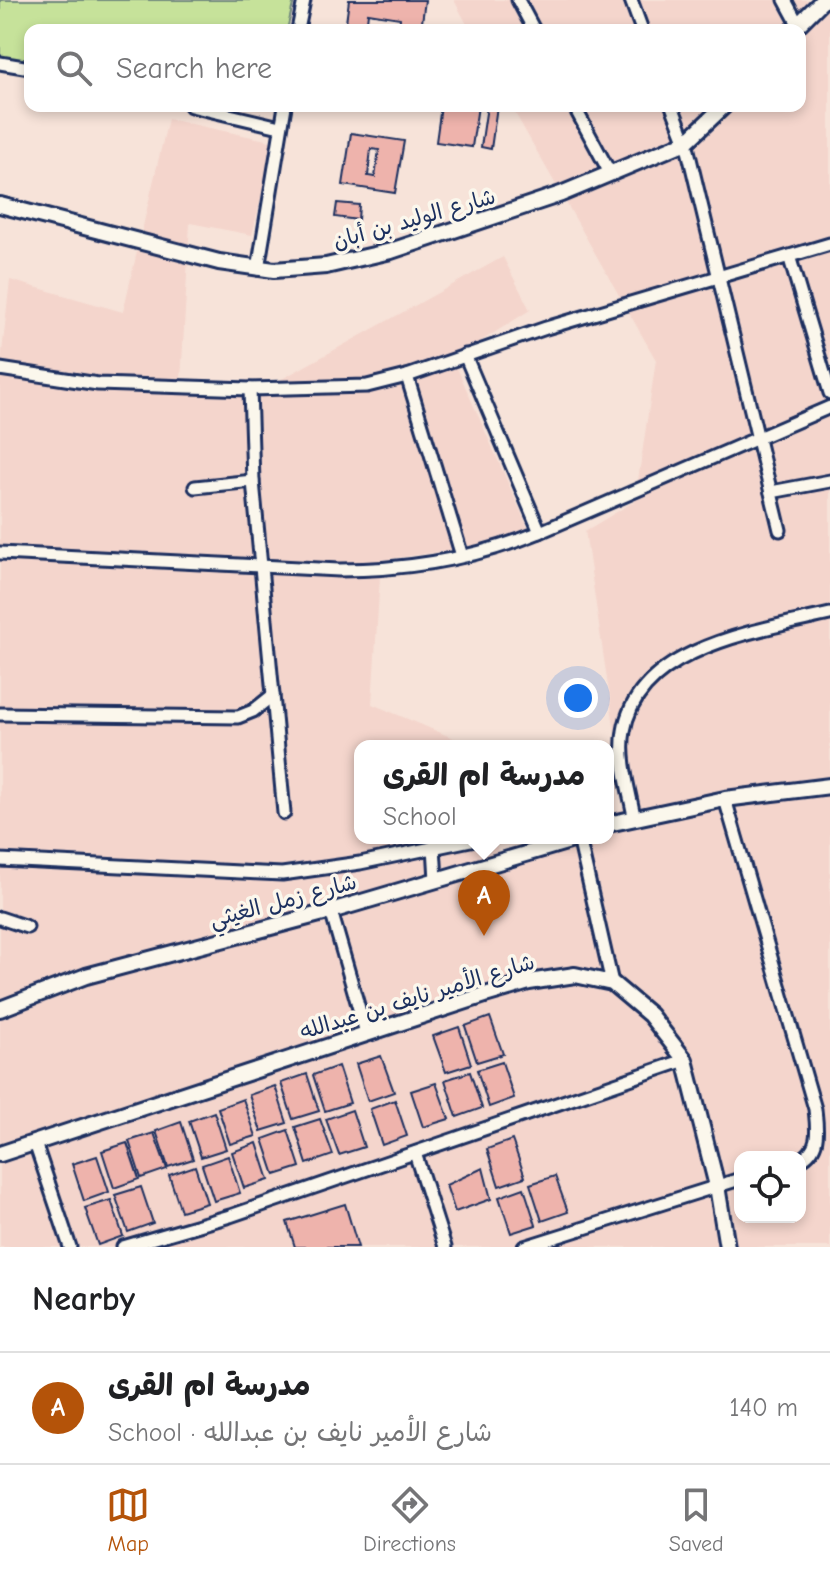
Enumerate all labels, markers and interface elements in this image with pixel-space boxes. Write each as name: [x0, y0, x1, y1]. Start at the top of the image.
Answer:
search box: [24, 24, 806, 112]
icon: search: [52, 46, 96, 90]
text: Search here: [116, 51, 272, 86]
street label: شارع الوليد بن أبان: [330, 182, 499, 257]
your location: [558, 678, 598, 718]
popup: [354, 740, 614, 844]
text: مدرسة ام القرى: [383, 758, 585, 793]
text: School: [383, 802, 457, 832]
street label: شارع زمل الغيثي: [207, 869, 361, 939]
pin: A: [458, 870, 510, 936]
street label: شارع الأمير نايف بن عبدالله: [296, 946, 538, 1047]
map controls: [734, 1151, 806, 1223]
button: locate: [734, 1151, 806, 1223]
text: Nearby: [32, 1279, 135, 1319]
text: مدرسة ام القرى: [108, 1368, 310, 1403]
text: A: [51, 1393, 65, 1423]
text: 140 m: [729, 1393, 798, 1423]
text: School · شارع الأمير نايف بن عبدالله: [108, 1418, 492, 1448]
tab: Map: [106, 1483, 150, 1557]
tab: Directions: [363, 1483, 456, 1557]
tab: Saved: [669, 1483, 724, 1557]

